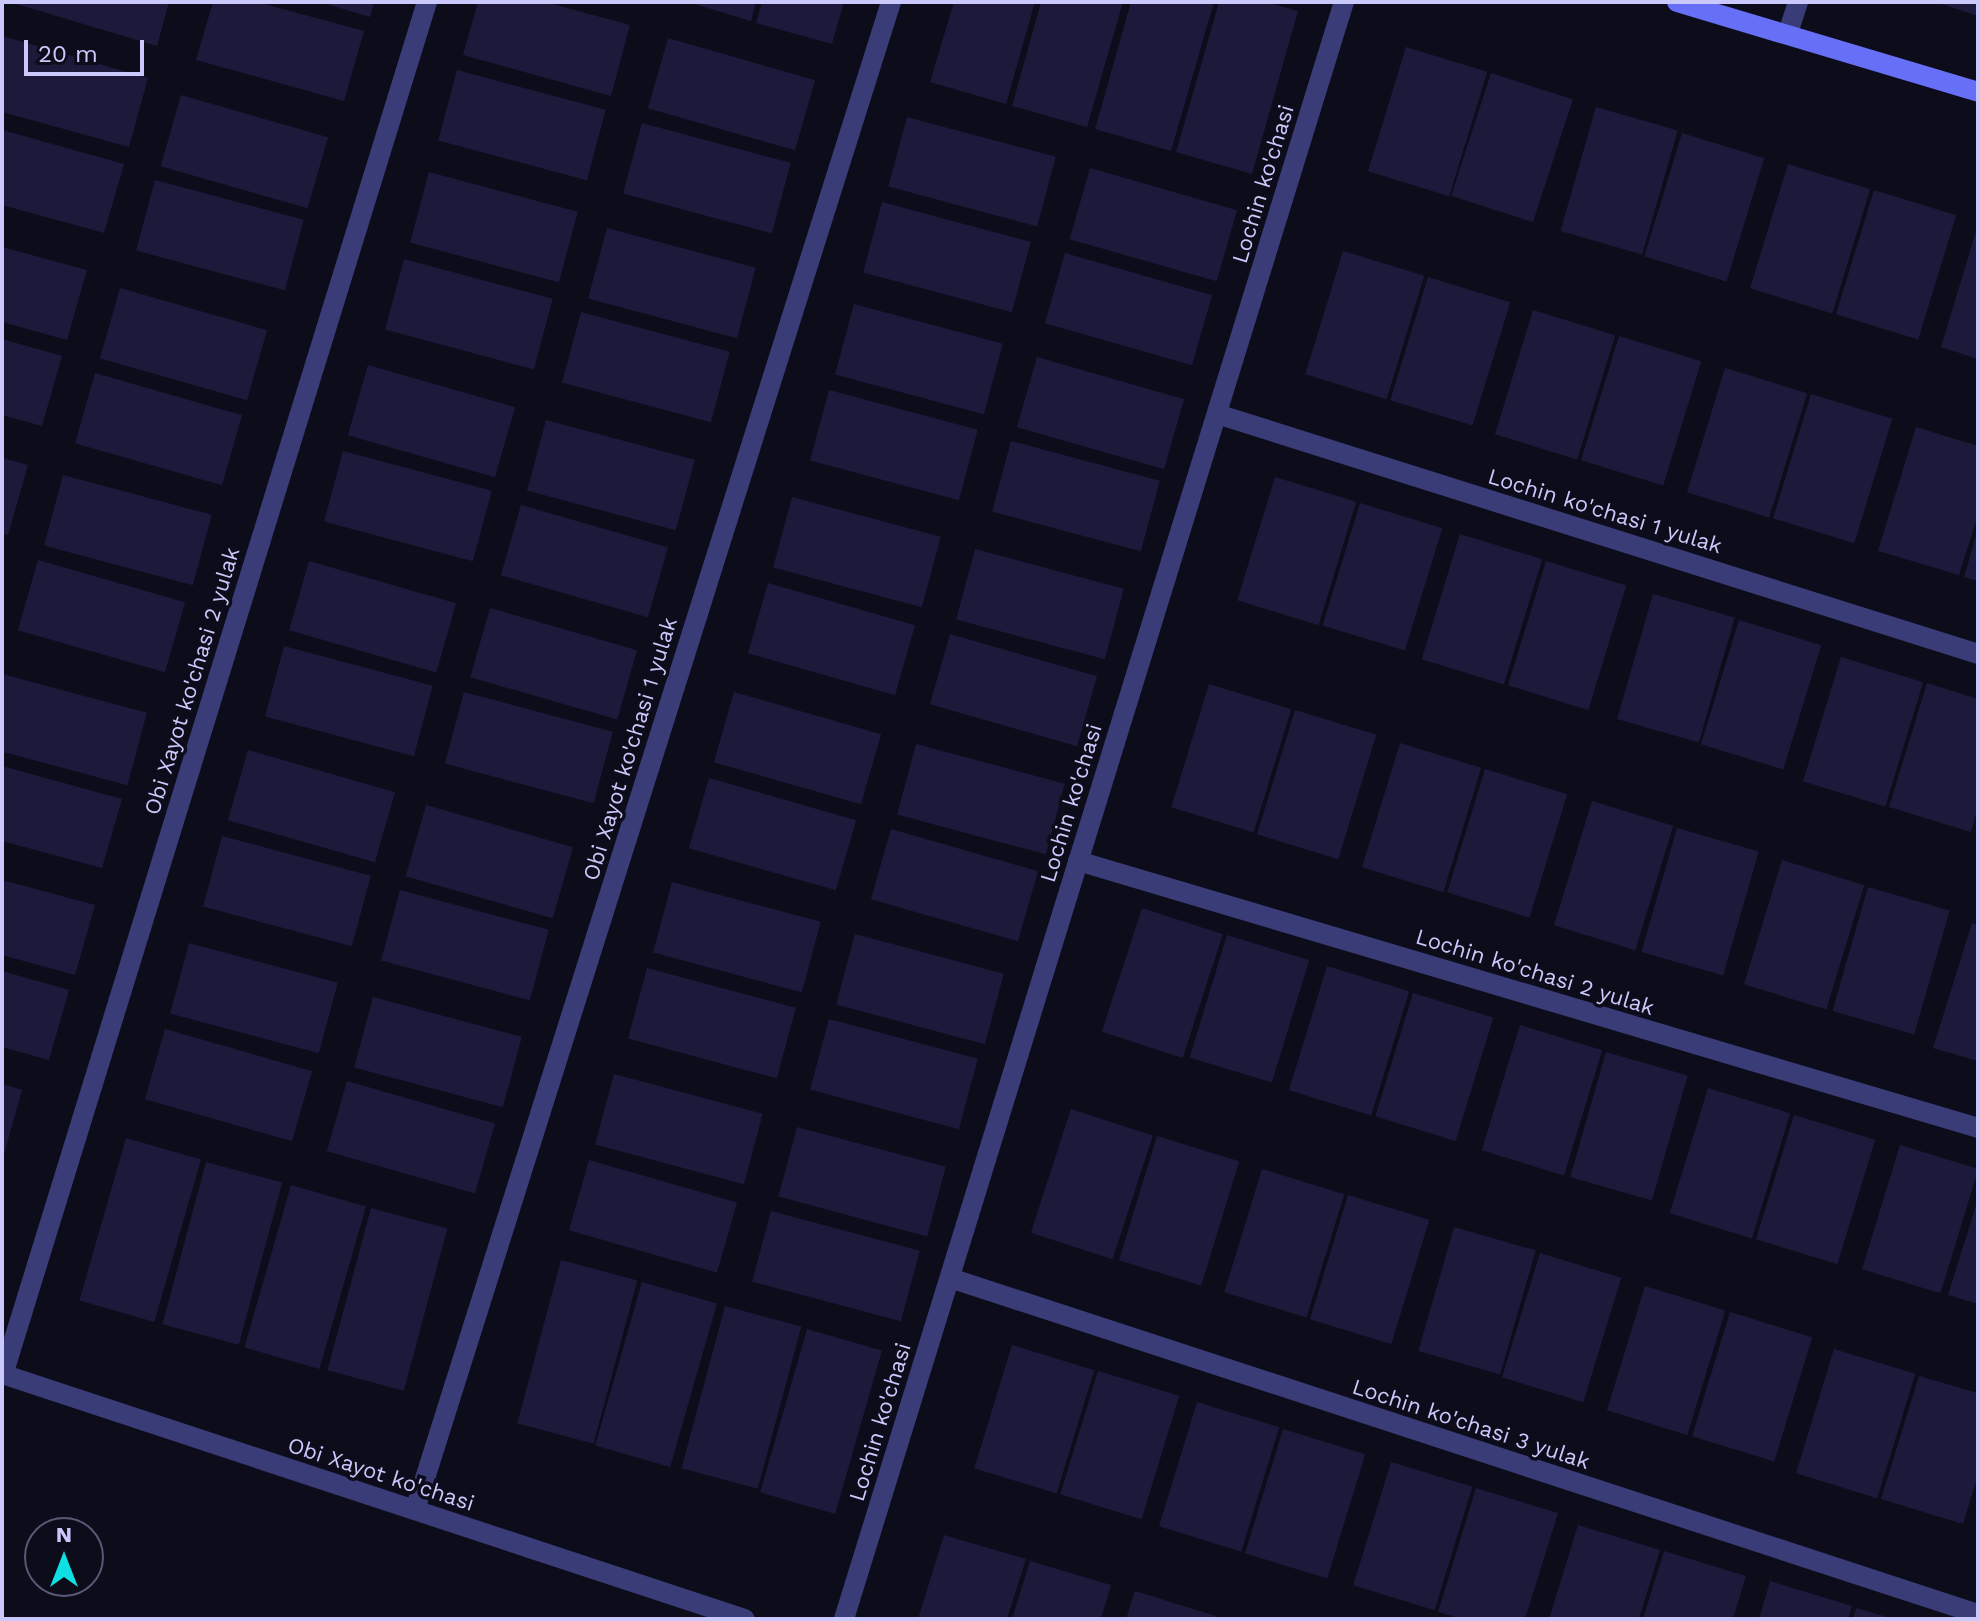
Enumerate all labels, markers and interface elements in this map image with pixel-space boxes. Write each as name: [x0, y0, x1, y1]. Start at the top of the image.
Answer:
scale bar: [28, 24, 148, 74]
text: 20 m: [38, 40, 98, 68]
street label: Lochin ko'chasi: [1226, 102, 1300, 266]
street label: Lochin ko'chasi 1 yulak: [1484, 463, 1726, 559]
street label: Obi Xayot ko'chasi 2 yulak: [139, 544, 245, 818]
street label: Obi Xayot ko'chasi 1 yulak: [577, 614, 683, 884]
street label: Lochin ko'chasi: [1034, 721, 1108, 885]
street label: Lochin ko'chasi 2 yulak: [1412, 923, 1658, 1021]
street label: Lochin ko'chasi: [843, 1340, 917, 1504]
street label: Lochin ko'chasi 3 yulak: [1349, 1373, 1593, 1475]
street label: Obi Xayot ko'chasi: [284, 1431, 478, 1517]
north arrow: [24, 1517, 104, 1597]
text: N: [56, 1522, 72, 1547]

